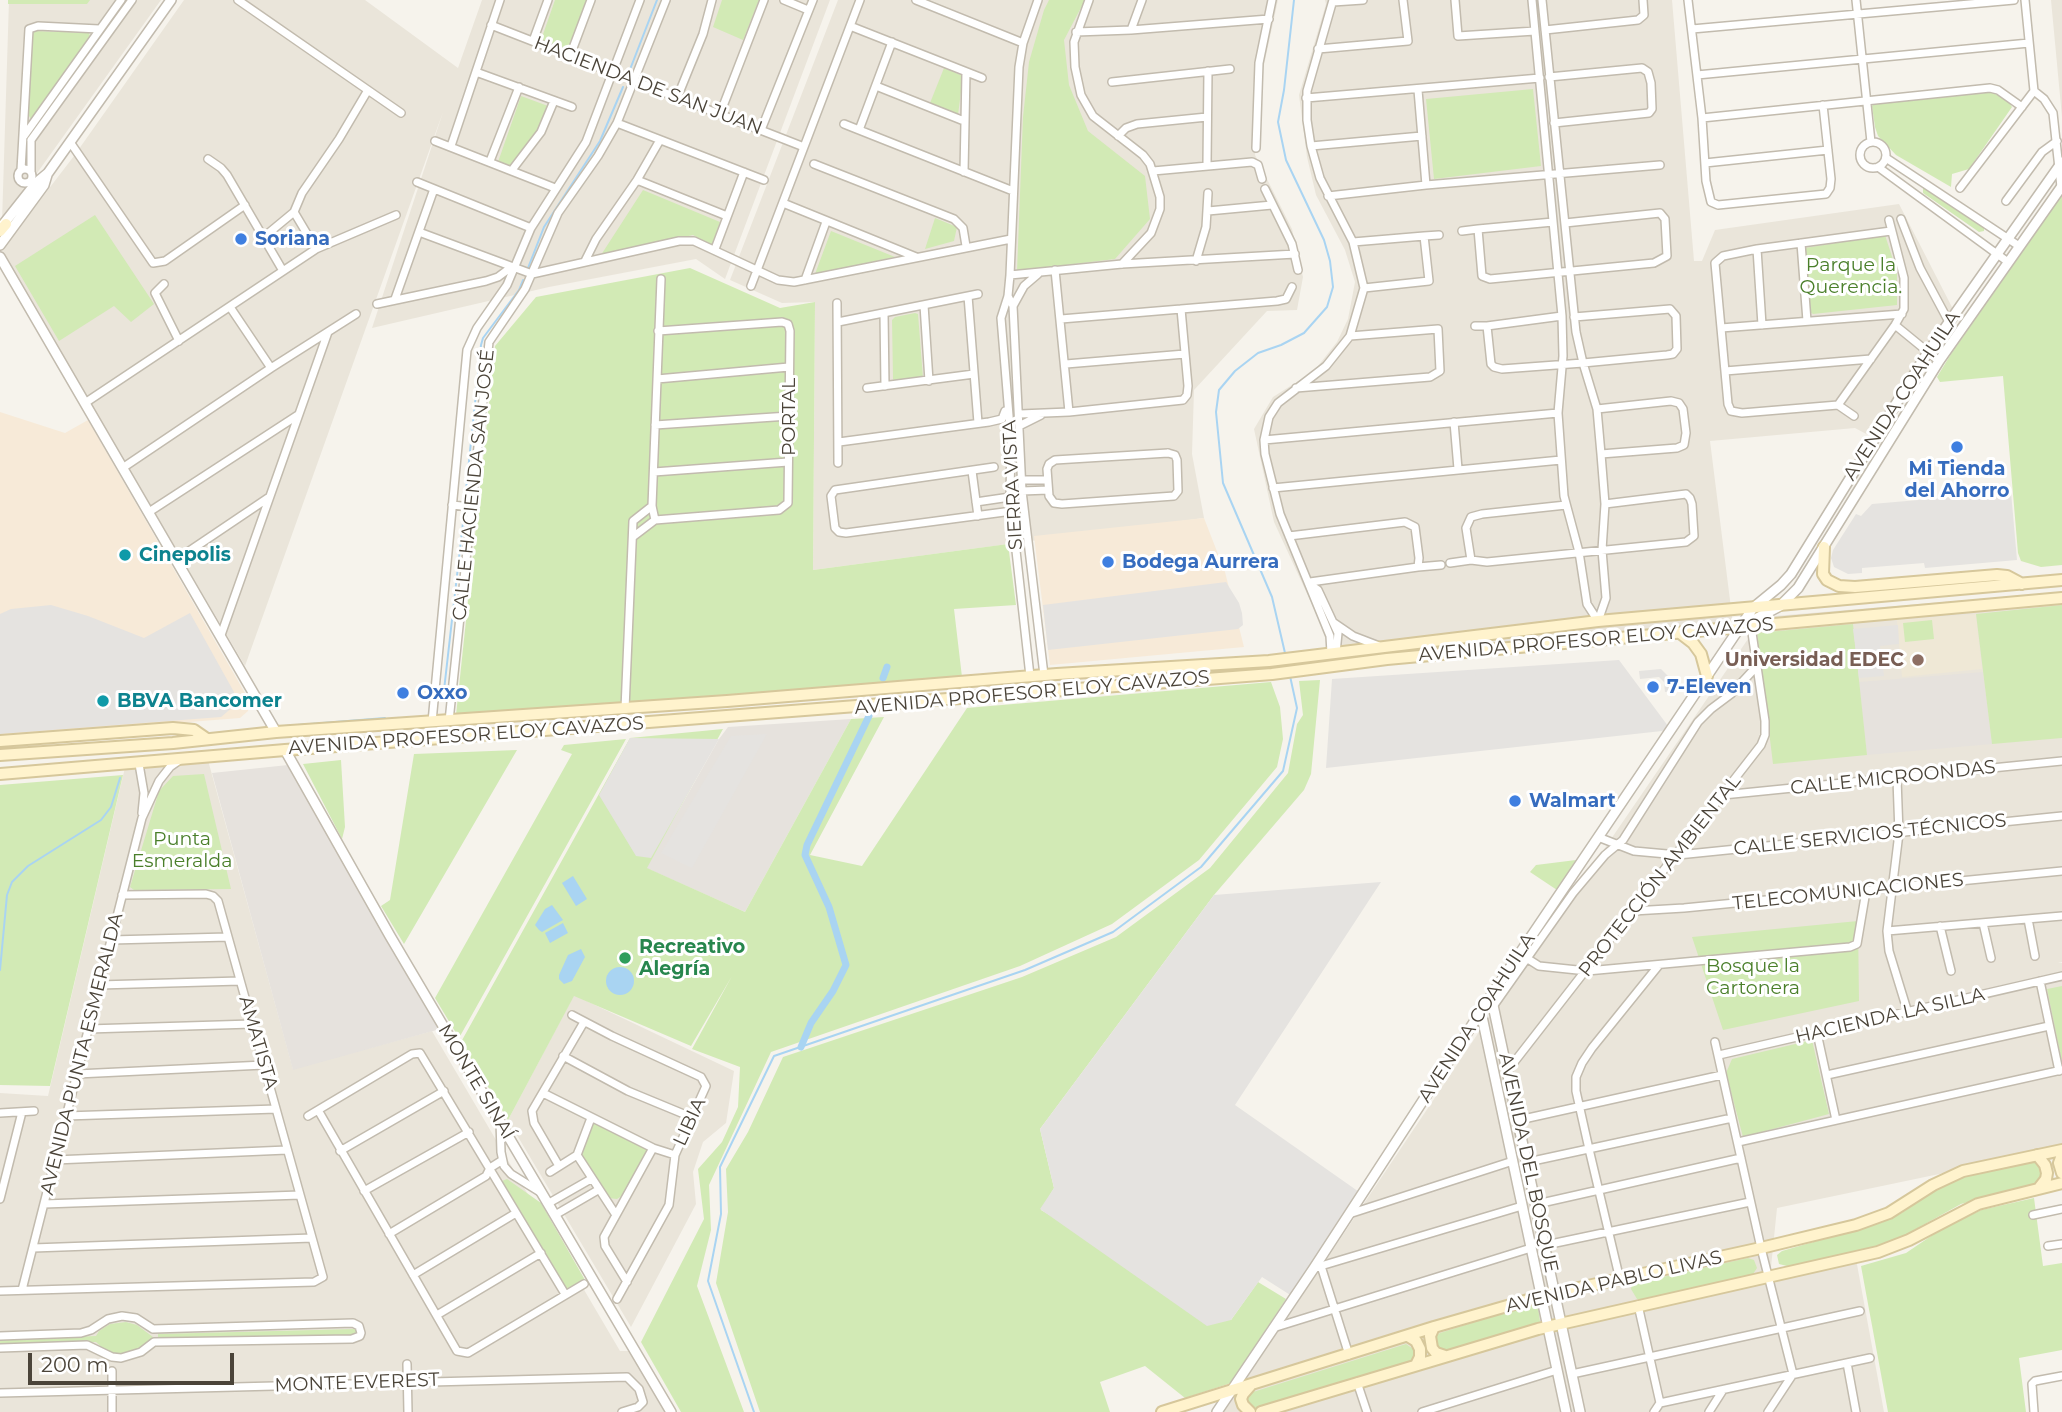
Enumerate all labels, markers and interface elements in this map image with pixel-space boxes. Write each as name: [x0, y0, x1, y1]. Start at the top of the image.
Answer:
street label: HACIENDA DE SAN JUAN: [531, 32, 765, 140]
place label: Soriana: [255, 228, 330, 250]
marker: Soriana: [233, 231, 249, 247]
park label: Parque la Querencia.: [1800, 254, 1902, 298]
street label: AVENIDA COAHUILA: [1839, 307, 1965, 485]
street label: CALLE HACIENDA SAN JOSÉ: [448, 348, 500, 622]
street label: PORTAL: [778, 378, 800, 456]
street label: SIERRA VISTA: [998, 419, 1028, 551]
marker: Mi Tienda del Ahorro: [1949, 439, 1965, 455]
place label: Mi Tienda del Ahorro: [1904, 458, 2010, 502]
place label: Cinepolis: [139, 544, 231, 566]
marker: Cinepolis: [117, 547, 133, 563]
place label: Bodega Aurrera: [1122, 551, 1279, 573]
marker: Bodega Aurrera: [1100, 554, 1116, 570]
street label: AVENIDA PROFESOR ELOY CAVAZOS: [1418, 613, 1774, 667]
place label: Universidad EDEC: [1725, 649, 1904, 671]
marker: Universidad EDEC: [1910, 652, 1926, 668]
street label: AVENIDA PROFESOR ELOY CAVAZOS: [854, 666, 1210, 720]
place label: 7-Eleven: [1667, 676, 1752, 698]
marker: 7-Eleven: [1645, 679, 1661, 695]
place label: Oxxo: [417, 682, 467, 704]
marker: Oxxo: [395, 685, 411, 701]
place label: BBVA Bancomer: [117, 690, 282, 712]
marker: BBVA Bancomer: [95, 693, 111, 709]
street label: AVENIDA PROFESOR ELOY CAVAZOS: [288, 712, 644, 760]
street label: CALLE MICROONDAS: [1789, 756, 1997, 800]
street label: PROTECCIÓN AMBIENTAL: [1574, 771, 1746, 981]
place label: Walmart: [1529, 790, 1616, 812]
marker: Walmart: [1507, 793, 1523, 809]
street label: CALLE SERVICIOS TÉCNICOS: [1732, 809, 2008, 861]
park label: Punta Esmeralda: [132, 828, 232, 872]
street label: TELECOMUNICACIONES: [1731, 869, 1965, 915]
street label: AVENIDA PUNTA ESMERALDA: [36, 911, 128, 1197]
street label: AVENIDA COAHUILA: [1414, 929, 1540, 1107]
place label: Recreativo Alegría: [639, 936, 745, 980]
marker: Recreativo Alegría: [617, 950, 633, 966]
park label: Bosque la Cartonera: [1706, 955, 1800, 999]
street label: HACIENDA LA SILLA: [1793, 983, 1987, 1049]
street label: AMATISTA: [234, 993, 282, 1093]
street label: MONTE SINAÍ: [433, 1020, 519, 1144]
street label: AVENIDA DEL BOSQUE: [1494, 1051, 1562, 1275]
street label: LIBIA: [669, 1094, 711, 1150]
street label: AVENIDA PABLO LIVAS: [1504, 1246, 1724, 1318]
scale bar: [32, 1338, 238, 1382]
text: 200 m: [41, 1352, 108, 1377]
street label: MONTE EVEREST: [274, 1369, 440, 1397]

